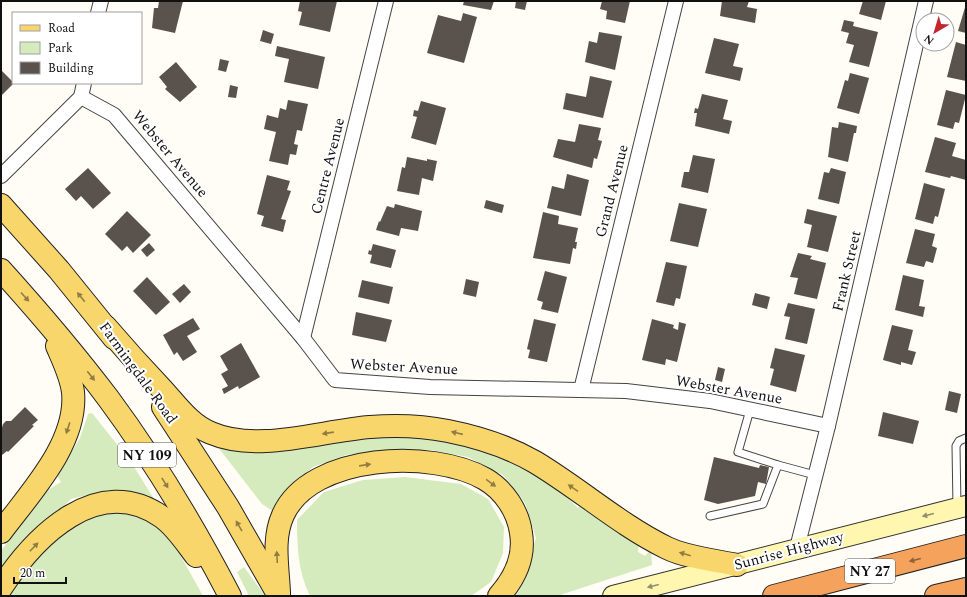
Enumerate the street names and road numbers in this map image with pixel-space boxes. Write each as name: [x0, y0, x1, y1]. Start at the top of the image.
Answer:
street label: Webster Avenue: [126, 105, 214, 203]
street label: Centre Avenue: [305, 115, 351, 217]
street label: Grand Avenue: [589, 142, 635, 240]
street label: Frank Street: [827, 228, 867, 314]
street label: Farmingdale Road: [93, 317, 183, 429]
street label: Webster Avenue: [349, 353, 459, 381]
street label: Webster Avenue: [674, 369, 784, 411]
road number: NY 109: [118, 443, 176, 467]
street label: Sunrise Highway: [732, 525, 847, 577]
road number: NY 27: [845, 559, 895, 583]

